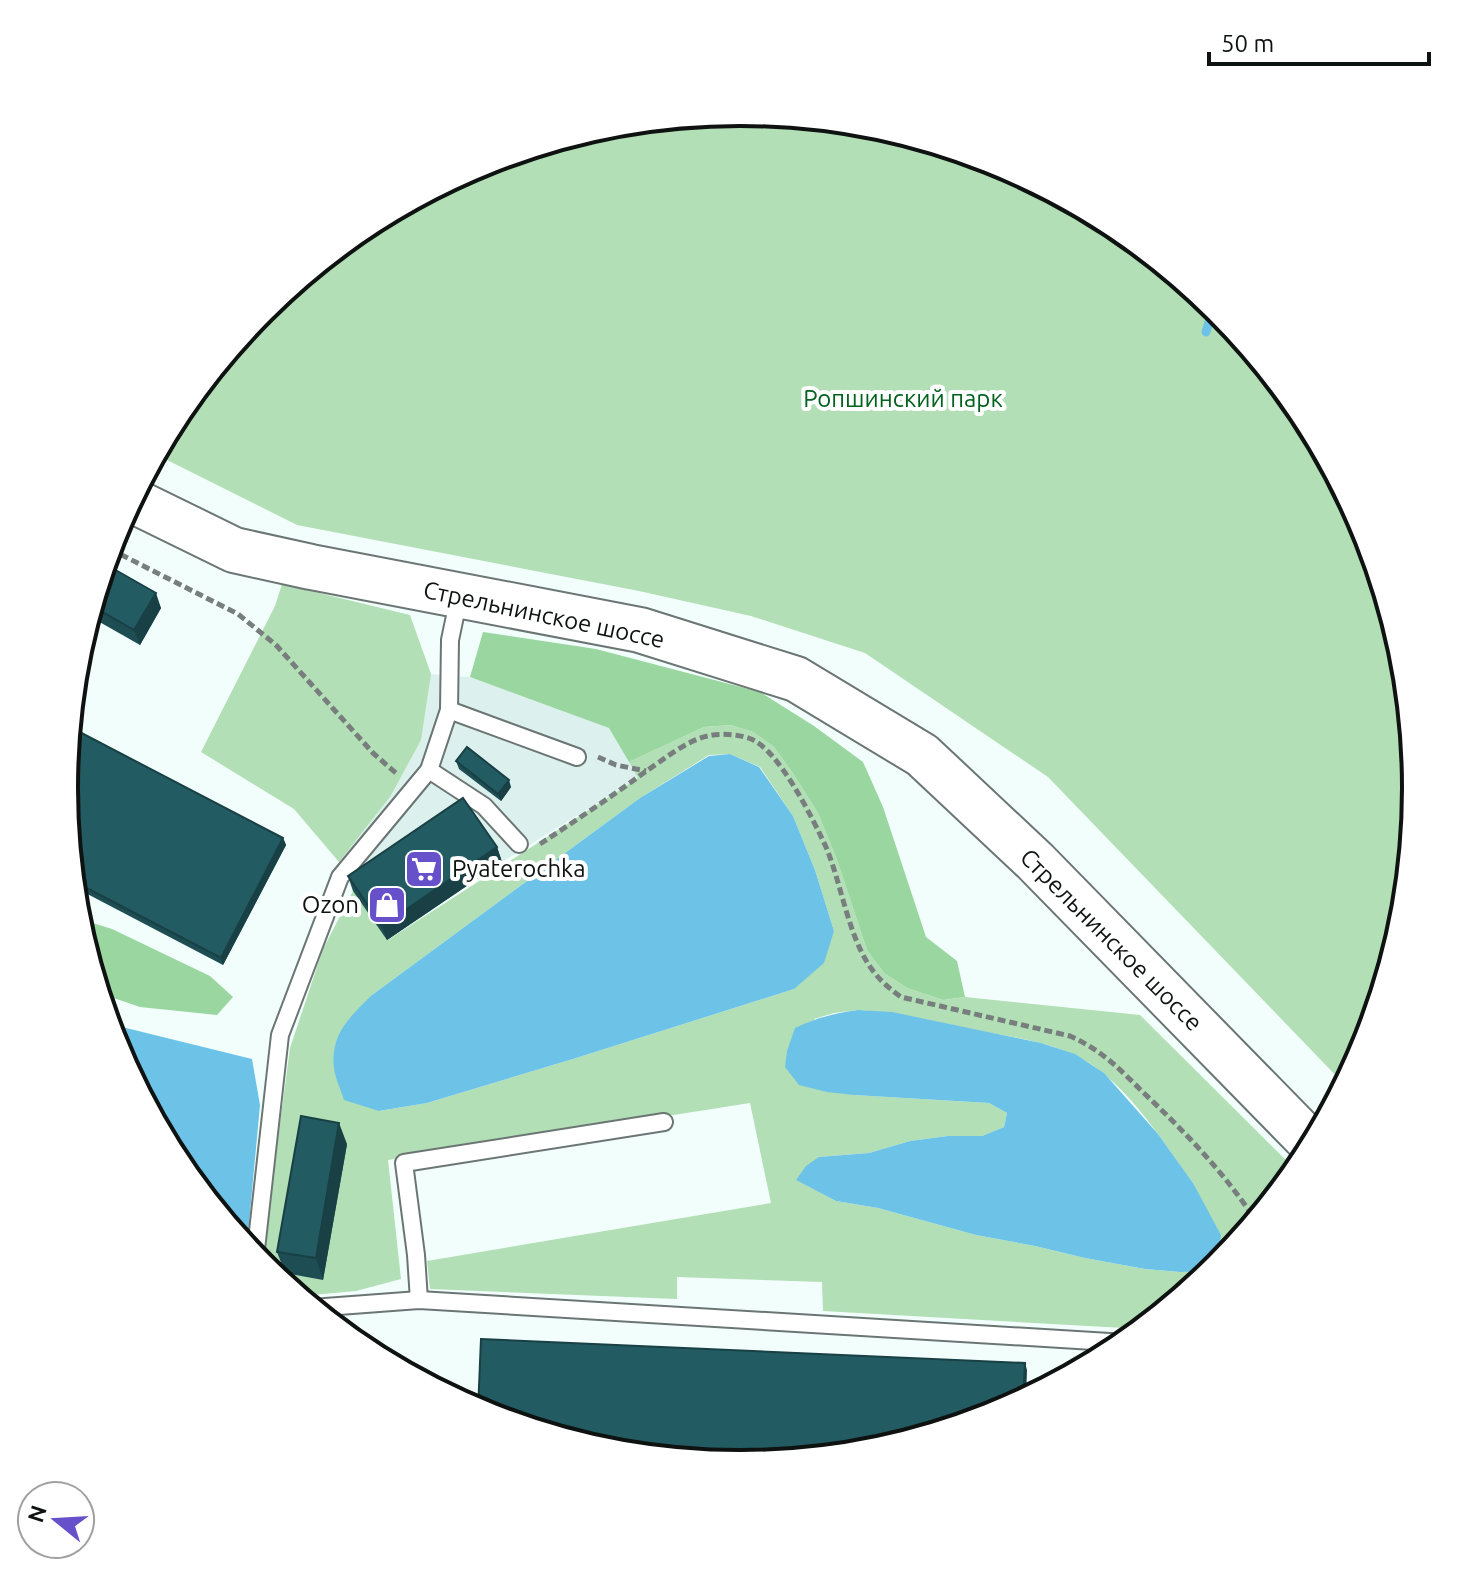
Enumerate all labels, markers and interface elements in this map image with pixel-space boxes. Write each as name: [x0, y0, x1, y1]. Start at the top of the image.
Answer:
scale bar: [1209, 16, 1429, 66]
text: 50 m: [1221, 30, 1274, 57]
park label: Ропшинский парк: [803, 385, 1003, 412]
street label: Стрельнинское шоссе: [421, 576, 667, 653]
street label: Стрельнинское шоссе: [1015, 843, 1208, 1036]
supermarket icon: Pyaterochka: [403, 848, 445, 890]
place label: Pyaterochka: [452, 855, 586, 882]
shop icon: Ozon: [366, 884, 408, 926]
place label: Ozon: [302, 891, 359, 918]
north arrow: [16, 1480, 96, 1560]
text: N: [22, 1502, 51, 1525]

